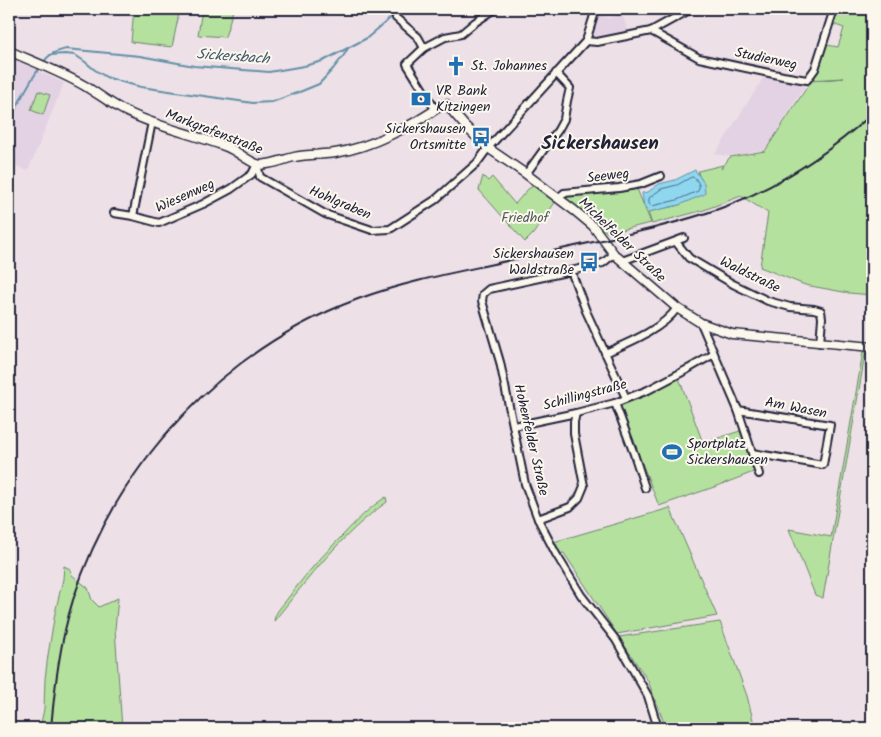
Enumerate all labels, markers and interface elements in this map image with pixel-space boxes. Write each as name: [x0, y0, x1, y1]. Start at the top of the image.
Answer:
water label: Sickersbach: [196, 42, 272, 72]
street label: Studierweg: [733, 42, 799, 76]
church icon: St. Johannes: [445, 55, 467, 77]
place label: St. Johannes: [471, 55, 547, 77]
place label: VR Bank Kitzingen: [436, 80, 490, 118]
bank icon: VR Bank Kitzingen: [410, 88, 432, 110]
street label: Markgrafenstraße: [162, 103, 267, 161]
place label: Sickershausen Ortsmitte: [385, 118, 467, 156]
bus stop icon: Sickershausen Ortsmitte: [470, 126, 492, 148]
district label: Sickershausen: [541, 129, 659, 159]
street label: Seeweg: [586, 162, 630, 190]
street label: Wiesenweg: [152, 173, 218, 219]
street label: Hohlgraben: [305, 180, 375, 226]
street label: Michelfelder Straße: [573, 192, 671, 288]
park label: Friedhof: [501, 207, 551, 229]
place label: Sickershausen Waldstraße: [493, 243, 575, 281]
bus stop icon: Sickershausen Waldstraße: [578, 251, 600, 273]
street label: Waldstraße: [716, 251, 785, 299]
street label: Schillingstraße: [541, 373, 630, 417]
street label: Hohenfelder Straße: [507, 382, 555, 499]
street label: Am Wasen: [763, 391, 829, 425]
place label: Sportplatz Sickershausen: [687, 433, 768, 471]
sports icon: Sportplatz Sickershausen: [661, 441, 683, 463]

